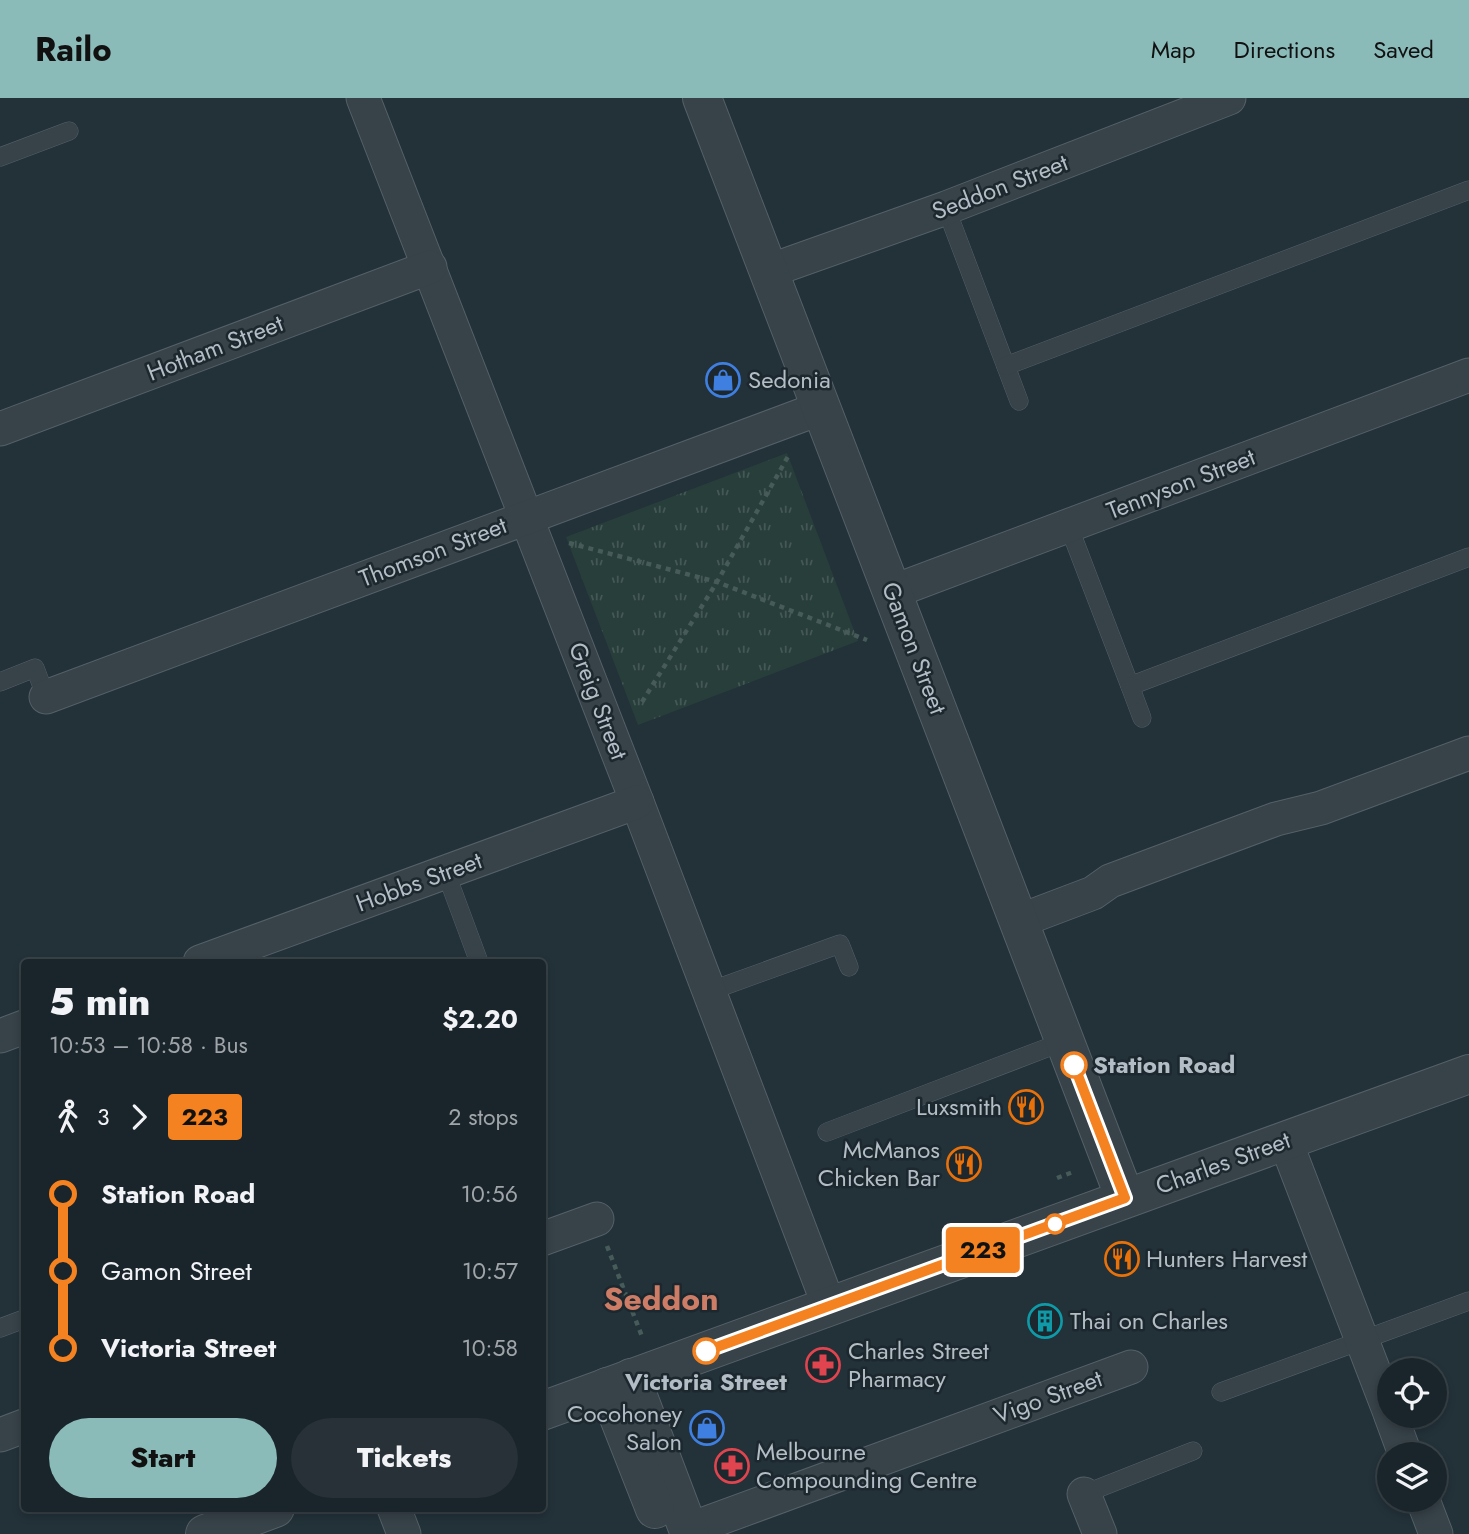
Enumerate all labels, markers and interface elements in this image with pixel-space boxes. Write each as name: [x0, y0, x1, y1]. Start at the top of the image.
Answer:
text: Railo: [35, 26, 112, 73]
text: Map: [1151, 32, 1196, 67]
text: Directions: [1234, 32, 1335, 67]
text: Saved: [1373, 32, 1434, 67]
street label: Seddon Street: [927, 144, 1073, 229]
street label: Hotham Street: [142, 305, 288, 390]
shop icon: Sedonia: [704, 361, 742, 399]
place label: Sedonia: [748, 362, 831, 397]
street label: Tennyson Street: [1101, 439, 1260, 528]
street label: Thomson Street: [354, 507, 512, 596]
street label: Gamon Street: [873, 577, 956, 719]
street label: Greig Street: [560, 637, 637, 765]
street label: Hobbs Street: [351, 842, 487, 921]
text: 5 min: [49, 974, 151, 1029]
text: $2.20: [442, 1000, 518, 1038]
text: 10:53 – 10:58 · Bus: [49, 1028, 248, 1062]
place label: Station Road: [1093, 1047, 1235, 1082]
marker: Station Road: [1061, 1052, 1087, 1078]
restaurant icon: Luxsmith: [1007, 1088, 1045, 1126]
place label: Luxsmith: [916, 1089, 1002, 1124]
icon: walk: [49, 1098, 87, 1136]
icon: forward: [120, 1098, 158, 1136]
text: 223: [182, 1099, 228, 1134]
text: 3: [97, 1100, 110, 1134]
text: 2 stops: [448, 1100, 518, 1134]
street label: Charles Street: [1151, 1122, 1295, 1203]
place label: McManos Chicken Bar: [818, 1132, 941, 1195]
restaurant icon: McManos Chicken Bar: [945, 1145, 983, 1183]
text: Station Road: [101, 1175, 255, 1213]
text: 10:56: [461, 1177, 518, 1211]
unlabelled marker: [1045, 1214, 1065, 1234]
line badge: 223: [943, 1227, 1023, 1273]
text: 223: [960, 1232, 1006, 1267]
restaurant icon: Hunters Harvest: [1103, 1240, 1141, 1278]
place label: Hunters Harvest: [1146, 1241, 1307, 1276]
text: Gamon Street: [101, 1252, 252, 1290]
text: 10:57: [462, 1254, 518, 1288]
district label: Seddon: [603, 1276, 719, 1322]
building icon: Thai on Charles: [1026, 1302, 1064, 1340]
place label: Thai on Charles: [1070, 1303, 1228, 1338]
text: Victoria Street: [101, 1329, 276, 1367]
text: 10:58: [461, 1331, 518, 1365]
place label: Charles Street Pharmacy: [848, 1333, 989, 1396]
marker: Victoria Street: [693, 1338, 719, 1364]
pharmacy icon: Charles Street Pharmacy: [804, 1346, 842, 1384]
map controls: [1377, 1358, 1447, 1512]
button: locate: [1377, 1358, 1447, 1428]
street label: Vigo Street: [989, 1361, 1107, 1432]
place label: Victoria Street: [624, 1364, 787, 1399]
place label: Cocohoney Salon: [567, 1396, 682, 1459]
shop icon: Cocohoney Salon: [688, 1409, 726, 1447]
button: Start: [49, 1418, 277, 1498]
button: Tickets: [291, 1418, 518, 1498]
place label: Melbourne Compounding Centre: [756, 1434, 977, 1497]
button: layers: [1377, 1442, 1447, 1512]
pharmacy icon: Melbourne Compounding Centre: [713, 1447, 751, 1485]

